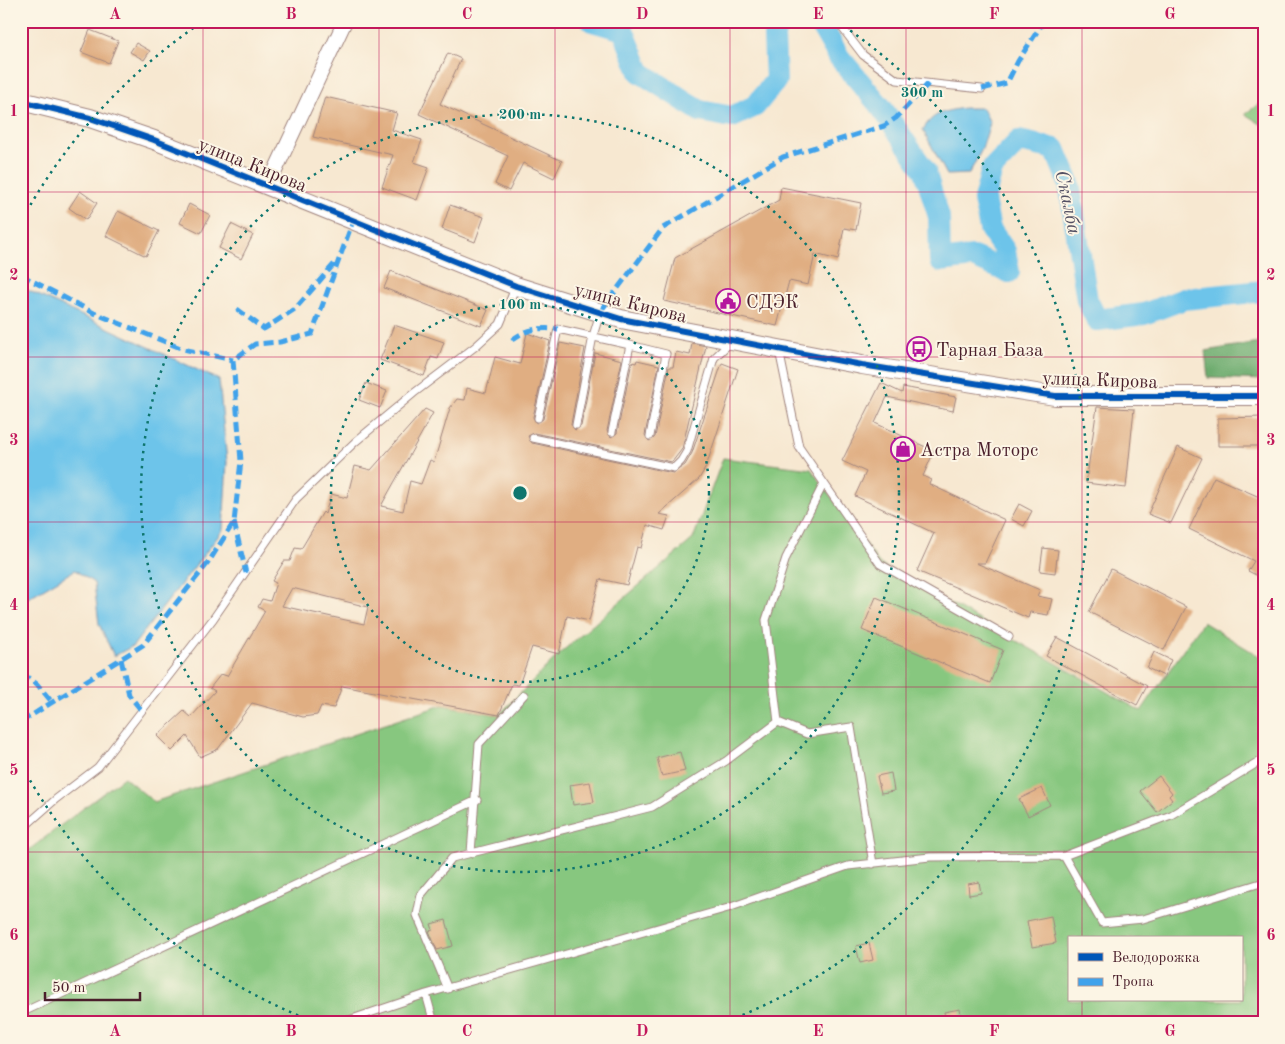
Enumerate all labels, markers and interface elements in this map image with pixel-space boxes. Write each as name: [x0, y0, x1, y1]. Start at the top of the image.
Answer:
text: A: [109, 7, 121, 23]
text: B: [285, 7, 297, 23]
text: C: [462, 7, 472, 23]
text: D: [636, 7, 648, 23]
text: E: [812, 7, 824, 23]
text: F: [989, 7, 1000, 23]
text: G: [1164, 7, 1176, 23]
text: 300 m: [901, 86, 943, 101]
text: 1: [9, 104, 19, 120]
text: 1: [1266, 104, 1276, 120]
text: 200 m: [499, 108, 541, 123]
street label: улица Кирова: [195, 136, 310, 197]
water label: Скалба: [1050, 168, 1084, 237]
text: 2: [9, 268, 19, 284]
text: 2: [1266, 268, 1276, 284]
street label: улица Кирова: [572, 281, 689, 328]
public building icon: СДЭК: [715, 288, 741, 314]
place label: СДЭК: [746, 294, 799, 313]
text: 100 m: [499, 298, 541, 313]
bus stop icon: Тарная База: [906, 336, 932, 362]
place label: Тарная База: [936, 342, 1044, 361]
street label: улица Кирова: [1042, 370, 1159, 393]
text: 3: [9, 433, 19, 449]
text: 3: [1266, 433, 1276, 449]
shop icon: Астра Моторс: [890, 436, 916, 462]
place label: Астра Моторс: [920, 442, 1038, 461]
centre of rings: [511, 484, 529, 502]
text: 4: [9, 598, 19, 614]
text: 4: [1266, 598, 1276, 614]
text: 5: [9, 763, 19, 779]
text: 5: [1266, 763, 1276, 779]
text: 6: [9, 928, 19, 944]
text: 6: [1266, 928, 1276, 944]
legend: [1068, 936, 1242, 1002]
text: Велодорожка: [1112, 951, 1200, 966]
scale bar: [45, 969, 140, 1001]
text: Тропа: [1112, 975, 1154, 990]
text: 50 m: [52, 981, 86, 996]
text: A: [109, 1024, 121, 1040]
text: B: [285, 1024, 297, 1040]
text: C: [462, 1024, 472, 1040]
text: D: [636, 1024, 648, 1040]
text: E: [812, 1024, 824, 1040]
text: F: [989, 1024, 1000, 1040]
text: G: [1164, 1024, 1176, 1040]

